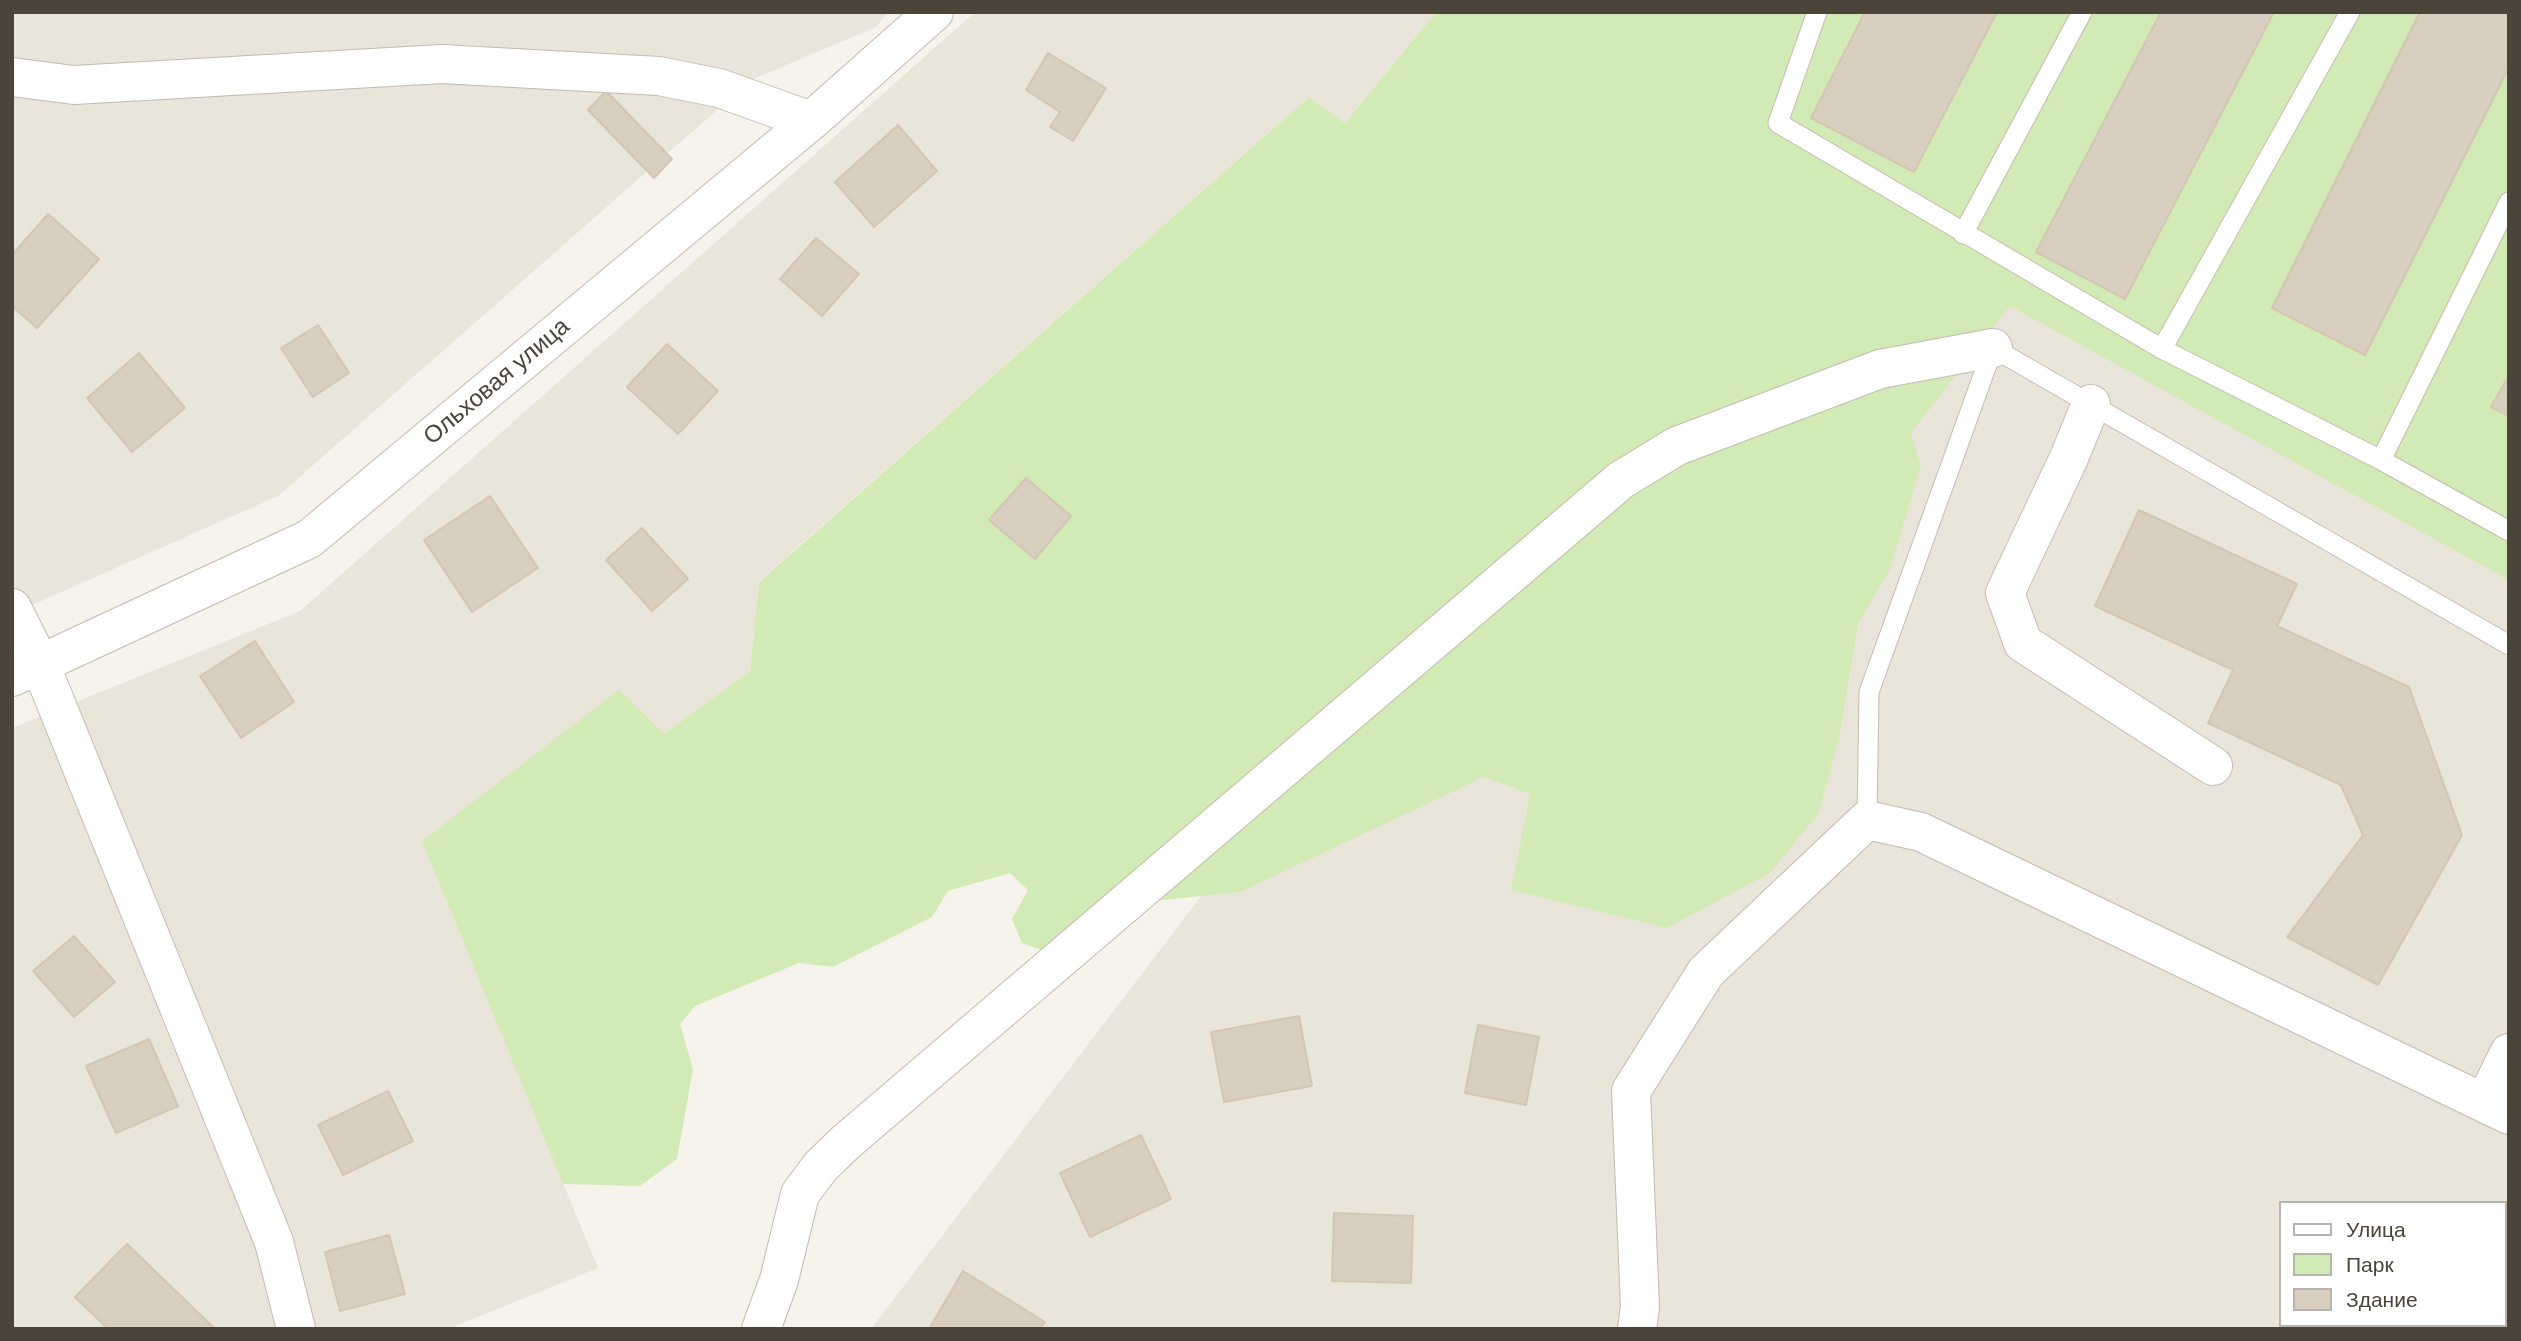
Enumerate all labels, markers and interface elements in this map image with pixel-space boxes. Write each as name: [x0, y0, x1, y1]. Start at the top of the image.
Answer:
street label: Ольховая улица: [418, 313, 576, 451]
legend: [2280, 1201, 2507, 1327]
text: Улица: [2346, 1218, 2406, 1241]
text: Парк: [2346, 1253, 2394, 1276]
text: Здание: [2346, 1288, 2418, 1311]

